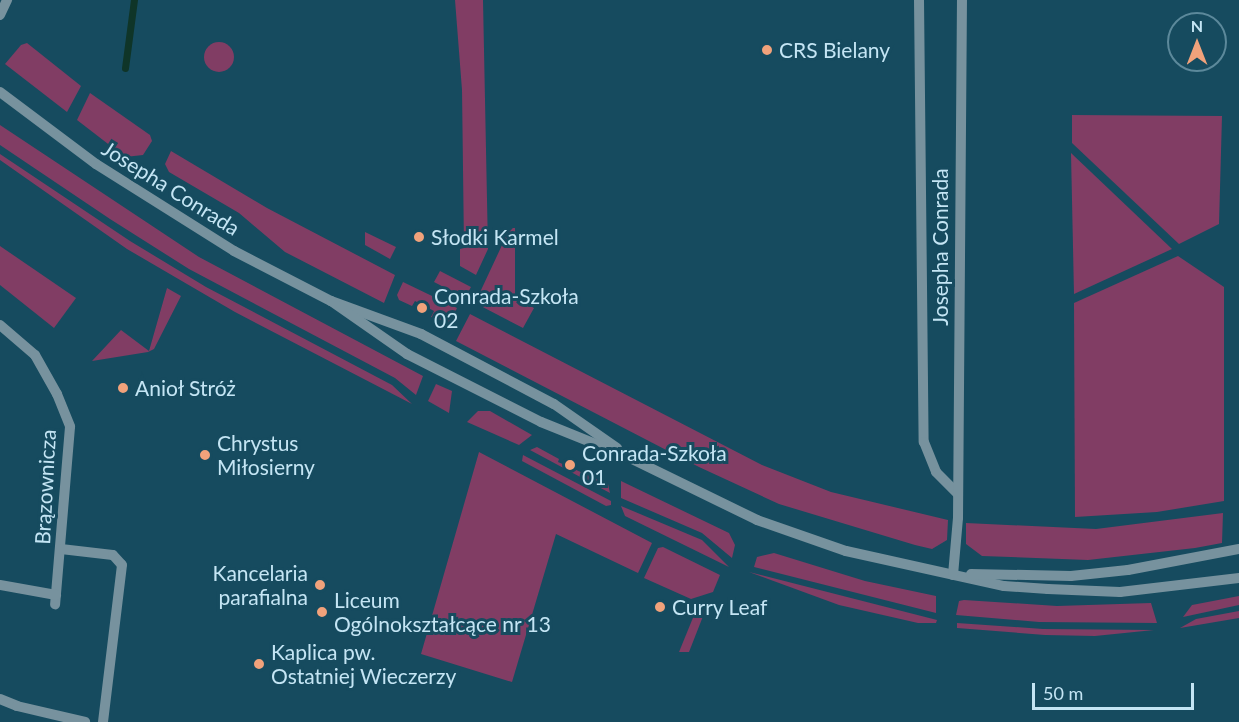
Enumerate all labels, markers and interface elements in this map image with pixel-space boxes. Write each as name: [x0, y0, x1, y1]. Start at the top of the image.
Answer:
north arrow: [1167, 12, 1227, 72]
text: N: [1191, 16, 1203, 35]
place label: CRS Bielany: [779, 37, 890, 63]
marker: CRS Bielany: [760, 43, 774, 57]
street label: Josepha Conrada: [98, 136, 244, 240]
street label: Josepha Conrada: [927, 168, 953, 326]
place label: Słodki Karmel: [431, 224, 559, 250]
marker: Słodki Karmel: [412, 230, 426, 244]
place label: Conrada-Szkoła 02: [434, 283, 579, 333]
marker: Conrada-Szkoła 02: [415, 301, 429, 315]
place label: Anioł Stróż: [135, 375, 237, 401]
marker: Anioł Stróż: [116, 381, 130, 395]
street label: Brązownicza: [29, 429, 61, 545]
place label: Chrystus Miłosierny: [217, 430, 315, 480]
place label: Conrada-Szkoła 01: [582, 440, 727, 490]
marker: Chrystus Miłosierny: [198, 448, 212, 462]
marker: Conrada-Szkoła 01: [563, 458, 577, 472]
place label: Kancelaria parafialna: [213, 560, 308, 610]
marker: Kancelaria parafialna: [313, 578, 327, 592]
place label: Liceum Ogólnokształcące nr 13: [334, 587, 551, 637]
place label: Curry Leaf: [672, 594, 768, 620]
marker: Curry Leaf: [653, 600, 667, 614]
marker: Liceum Ogólnokształcące nr 13: [315, 605, 329, 619]
place label: Kaplica pw. Ostatniej Wieczerzy: [271, 639, 457, 689]
marker: Kaplica pw. Ostatniej Wieczerzy: [252, 657, 266, 671]
scale bar: [1035, 671, 1197, 709]
text: 50 m: [1043, 682, 1083, 704]

